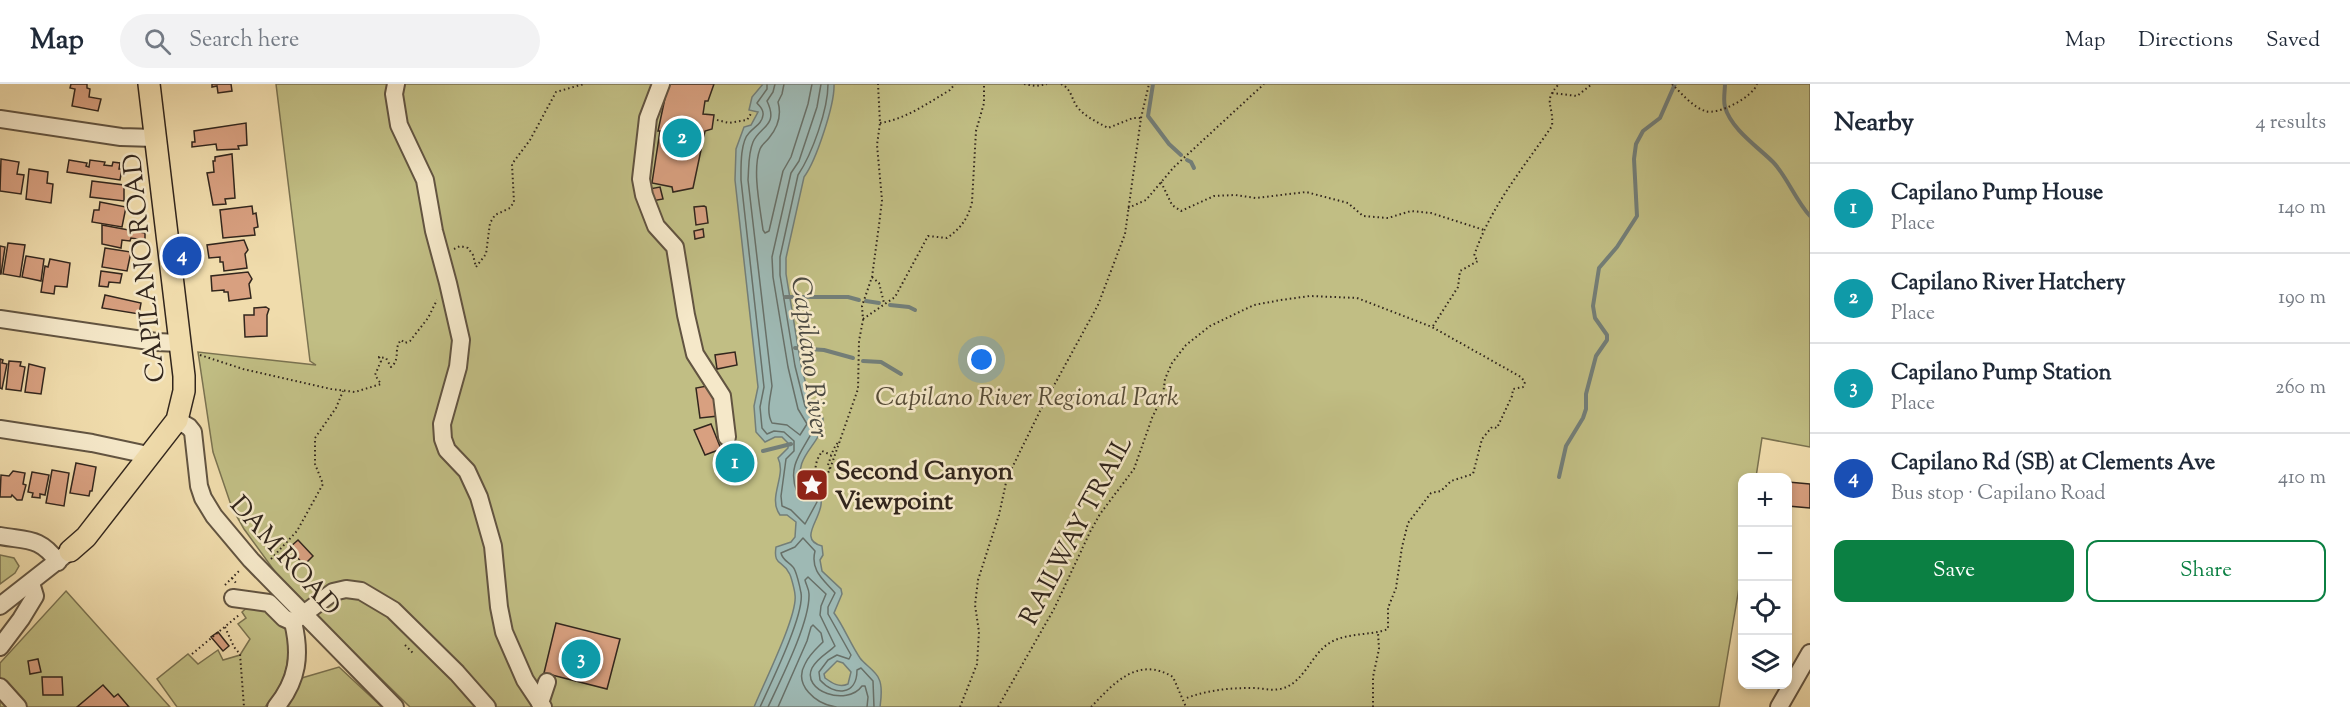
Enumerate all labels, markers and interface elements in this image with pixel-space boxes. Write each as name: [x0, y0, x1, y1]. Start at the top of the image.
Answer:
search box: [120, 14, 540, 68]
text: Map: [30, 21, 84, 61]
icon: search: [141, 25, 174, 58]
text: Search here: [189, 25, 299, 57]
text: Map: [2065, 26, 2105, 56]
text: Directions: [2138, 26, 2233, 56]
text: Saved: [2266, 26, 2320, 56]
text: Nearby: [1834, 105, 1914, 142]
text: 4 results: [2255, 109, 2326, 138]
pin: 2: [662, 116, 702, 160]
street label: CAPILANO ROAD: [115, 151, 176, 384]
text: Capilano Pump House: [1891, 178, 2103, 210]
text: 1: [1850, 194, 1857, 223]
text: 140 m: [2278, 194, 2326, 223]
text: Place: [1891, 210, 1935, 239]
pin: 4: [162, 234, 201, 279]
text: Capilano River Hatchery: [1891, 268, 2125, 300]
water label: Capilano River: [779, 274, 838, 441]
text: 2: [1849, 284, 1858, 313]
text: 190 m: [2278, 284, 2326, 313]
text: Place: [1891, 300, 1935, 329]
your location: [967, 345, 996, 374]
text: Capilano Pump Station: [1891, 358, 2112, 390]
text: 3: [1849, 374, 1858, 403]
text: 260 m: [2275, 374, 2326, 403]
park label: Capilano River Regional Park: [875, 380, 1179, 417]
text: Place: [1891, 390, 1935, 419]
street label: RAILWAY TRAIL: [1012, 430, 1143, 632]
pin: 1: [716, 440, 754, 485]
text: Capilano Rd (SB) at Clements Ave: [1891, 448, 2215, 480]
place label: Second Canyon Viewpoint: [835, 454, 1014, 521]
text: 4: [1848, 464, 1859, 493]
text: 410 m: [2278, 464, 2326, 493]
place icon: Second Canyon Viewpoint: [794, 467, 830, 503]
map controls: [1738, 473, 1792, 689]
button: +: [1738, 473, 1792, 527]
text: Bus stop · Capilano Road: [1891, 480, 2106, 509]
street label: DAM ROAD: [220, 488, 348, 625]
button: −: [1738, 527, 1792, 581]
button: Save: [1834, 540, 2074, 602]
button: Share: [2086, 540, 2326, 602]
button: locate: [1738, 581, 1792, 635]
button: layers: [1738, 635, 1792, 689]
pin: 3: [562, 636, 600, 682]

